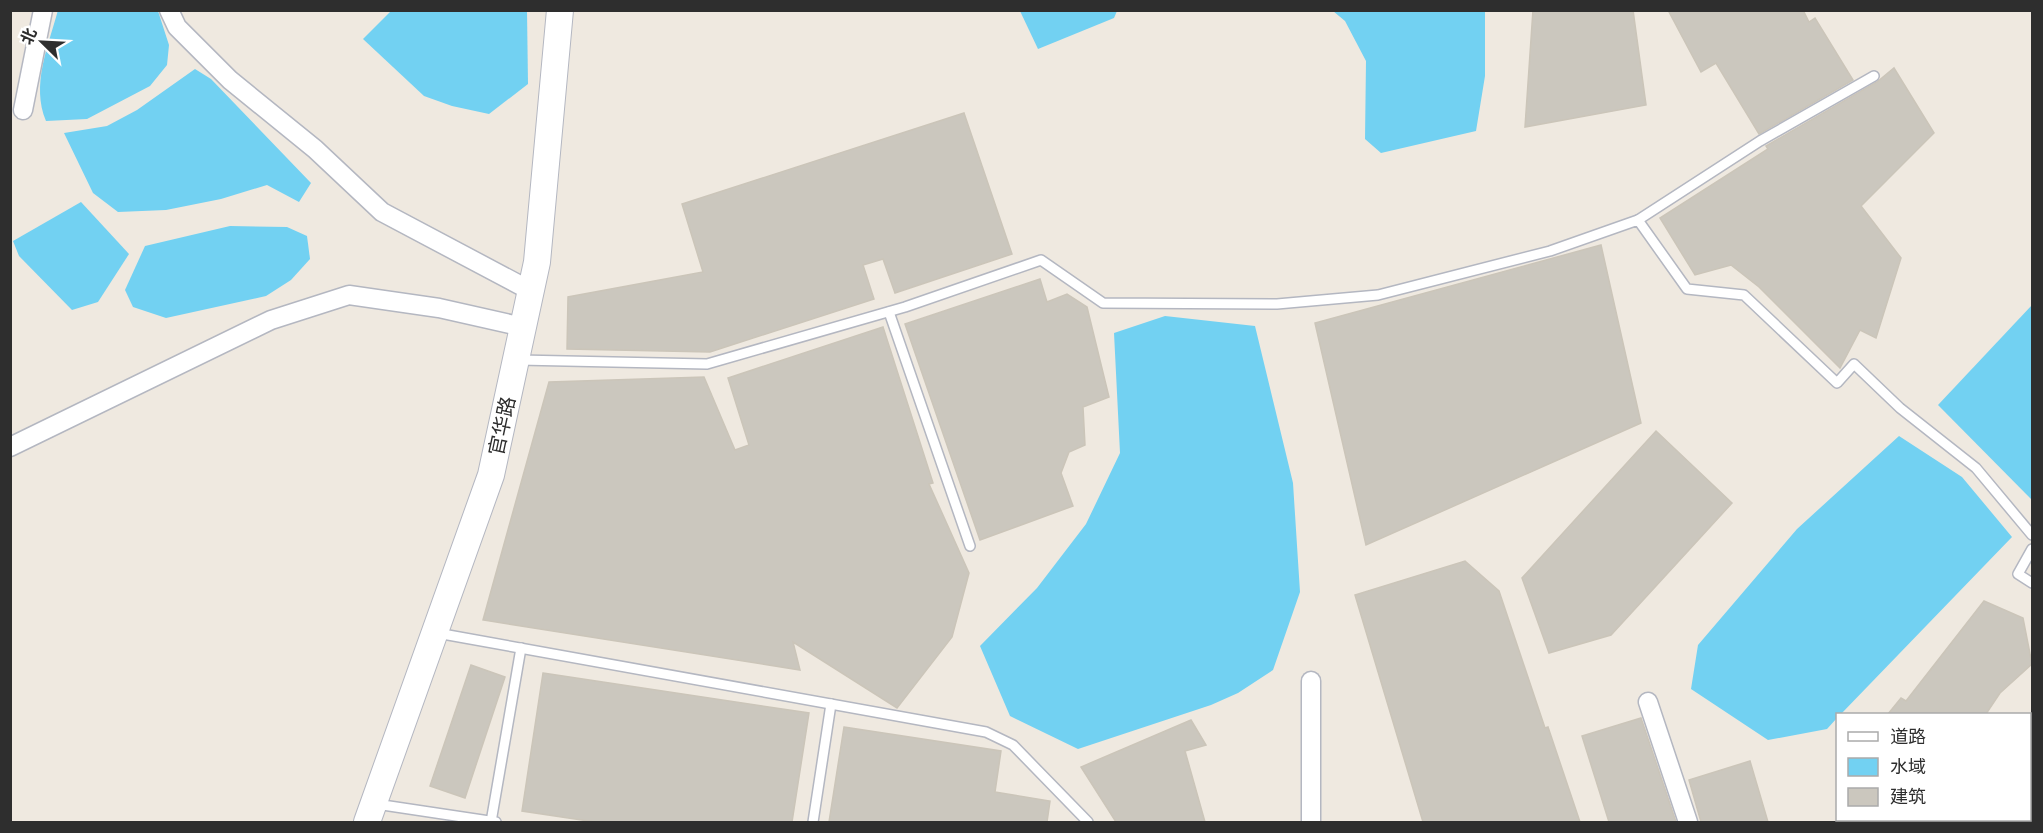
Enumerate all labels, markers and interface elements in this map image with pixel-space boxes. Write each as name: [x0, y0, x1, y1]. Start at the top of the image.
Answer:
north arrow: [12, 12, 72, 72]
text: 北: [17, 25, 42, 48]
street label: 官华路: [485, 394, 521, 458]
legend: [1836, 713, 2031, 821]
text: 道路: [1890, 726, 1926, 748]
text: 水域: [1890, 756, 1926, 778]
text: 建筑: [1890, 786, 1926, 808]

